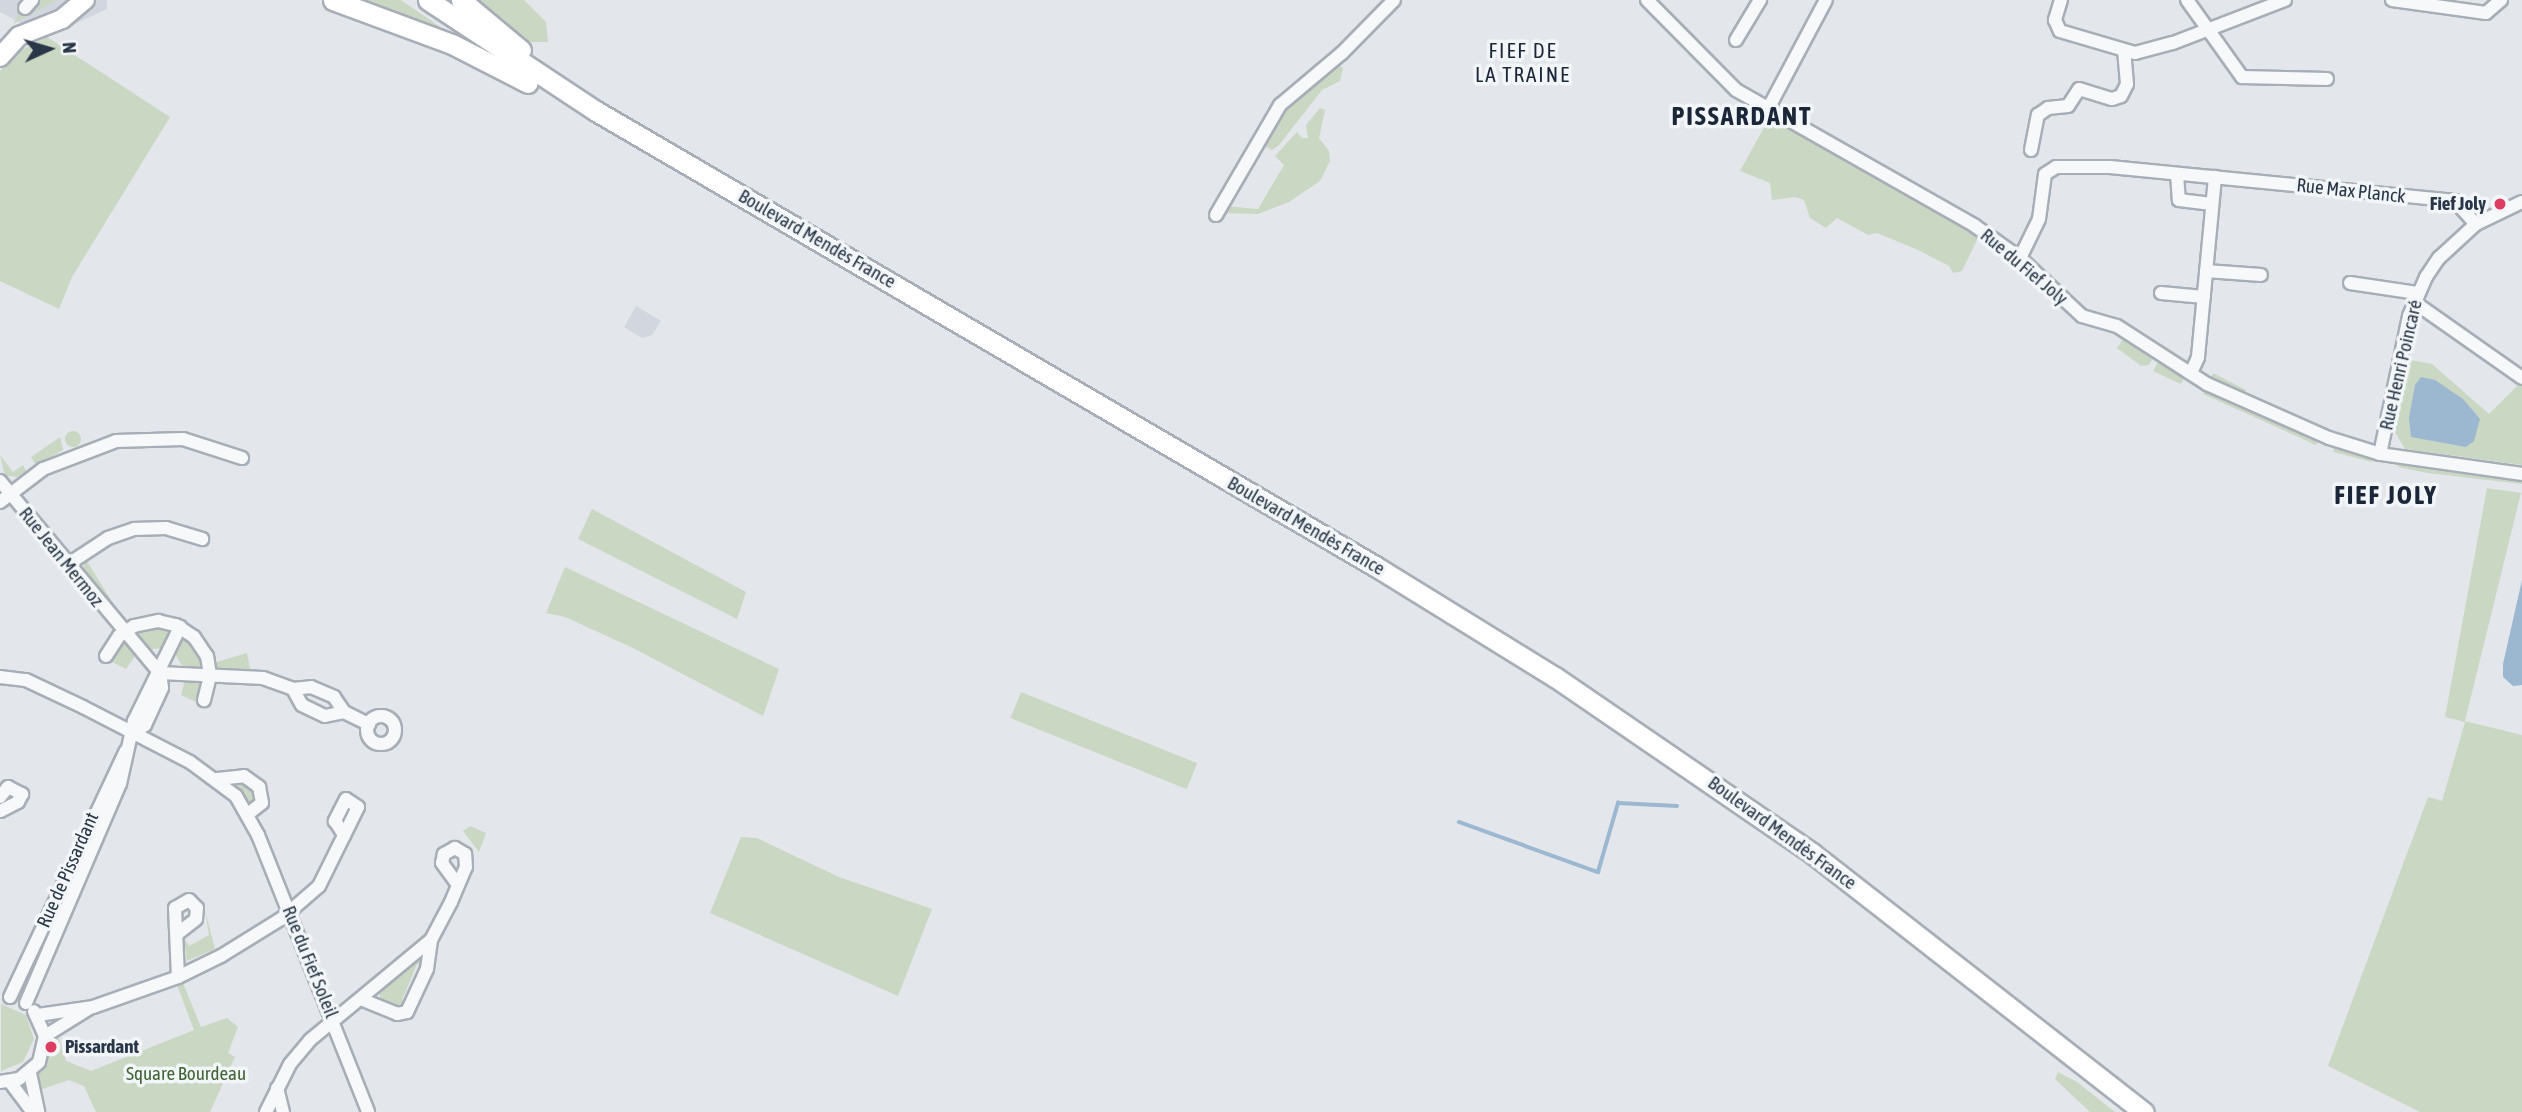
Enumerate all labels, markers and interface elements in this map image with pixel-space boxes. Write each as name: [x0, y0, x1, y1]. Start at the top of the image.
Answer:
north arrow: [14, 14, 84, 84]
district label: FIEF DE LA TRAINE: [1476, 37, 1570, 87]
text: N: [59, 41, 81, 54]
district label: PISSARDANT: [1673, 101, 1811, 133]
street label: Rue Max Planck: [2295, 174, 2407, 208]
street label: Boulevard Mendès France: [734, 185, 900, 293]
place label: Fief Joly: [2430, 193, 2486, 215]
marker: Fief Joly: [2492, 196, 2508, 212]
street label: Rue du Fief Joly: [1976, 224, 2072, 310]
street label: Rue Henri Poincaré: [2375, 298, 2427, 432]
street label: Boulevard Mendès France: [1223, 472, 1389, 580]
district label: FIEF JOLY: [2335, 480, 2437, 512]
street label: Rue Jean Mermoz: [14, 503, 108, 611]
street label: Boulevard Mendès France: [1703, 772, 1861, 894]
street label: Rue de Pissardant: [32, 809, 104, 931]
street label: Rue du Fief Soleil: [277, 903, 343, 1021]
place label: Pissardant: [65, 1036, 139, 1058]
marker: Pissardant: [43, 1039, 59, 1055]
park label: Square Bourdeau: [126, 1063, 246, 1085]

